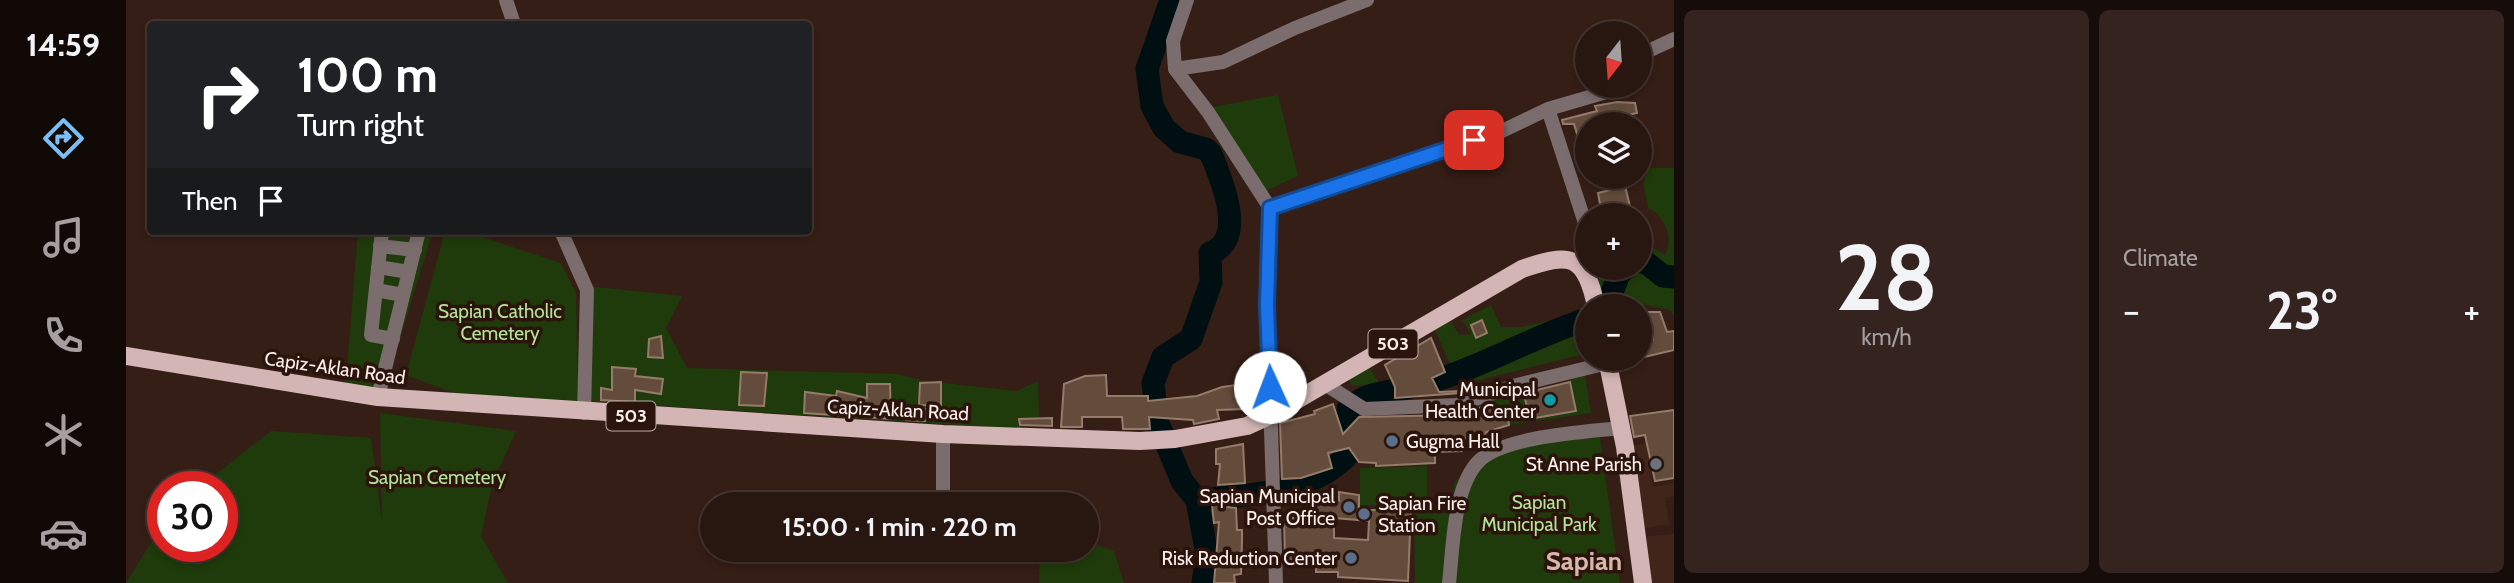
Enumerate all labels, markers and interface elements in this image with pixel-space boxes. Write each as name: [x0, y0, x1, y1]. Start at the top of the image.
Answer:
north arrow: [1575, 21, 1652, 98]
map controls: [1575, 21, 1652, 371]
text: 14:59: [26, 25, 100, 64]
text: 100 m: [297, 45, 438, 104]
icon: right: [182, 49, 273, 140]
text: Turn right: [297, 105, 424, 144]
pin: [1444, 110, 1504, 170]
button: layers: [1575, 112, 1652, 189]
icon: directions: [39, 114, 88, 163]
icon: arrive: [1455, 121, 1493, 159]
icon: arrive: [252, 182, 290, 220]
text: Then: [182, 185, 238, 217]
button: +: [1575, 203, 1652, 280]
icon: music: [39, 213, 88, 262]
text: 28: [1835, 222, 1938, 333]
text: Climate: [2123, 244, 2198, 272]
text: 23°: [2266, 279, 2337, 342]
text: −: [2123, 287, 2140, 334]
text: +: [2463, 287, 2480, 334]
button: −: [1575, 294, 1652, 371]
park label: Sapian Catholic Cemetery: [438, 300, 562, 345]
icon: phone: [39, 311, 88, 360]
text: km/h: [1861, 323, 1912, 351]
road number: 503: [1368, 330, 1418, 358]
street label: Capiz-Aklan Road: [263, 347, 407, 389]
position arrow: [1233, 350, 1307, 424]
place label: Municipal Health Center: [1425, 378, 1537, 423]
marker: Municipal Health Center: [1542, 392, 1558, 408]
street label: Capiz-Aklan Road: [826, 395, 970, 425]
road number: 503: [606, 402, 656, 430]
icon: climate: [39, 410, 88, 459]
place label: Gugma Hall: [1406, 430, 1500, 453]
marker: Gugma Hall: [1384, 433, 1400, 449]
place label: St Anne Parish: [1526, 453, 1642, 476]
marker: St Anne Parish: [1648, 456, 1664, 472]
park label: Sapian Cemetery: [368, 466, 506, 489]
speed limit sign: 30: [147, 471, 238, 562]
place label: Sapian Municipal Post Office: [1200, 485, 1336, 530]
park label: Sapian Municipal Park: [1481, 491, 1597, 536]
place label: Sapian Fire Station: [1378, 492, 1466, 537]
marker: Sapian Municipal Post Office: [1341, 499, 1357, 515]
marker: Sapian Fire Station: [1356, 506, 1372, 522]
icon: car: [39, 509, 88, 558]
text: 15:00 · 1 min · 220 m: [782, 511, 1017, 543]
district label: Sapian: [1546, 545, 1622, 577]
place label: Risk Reduction Center: [1162, 547, 1337, 570]
marker: Risk Reduction Center: [1343, 550, 1359, 566]

